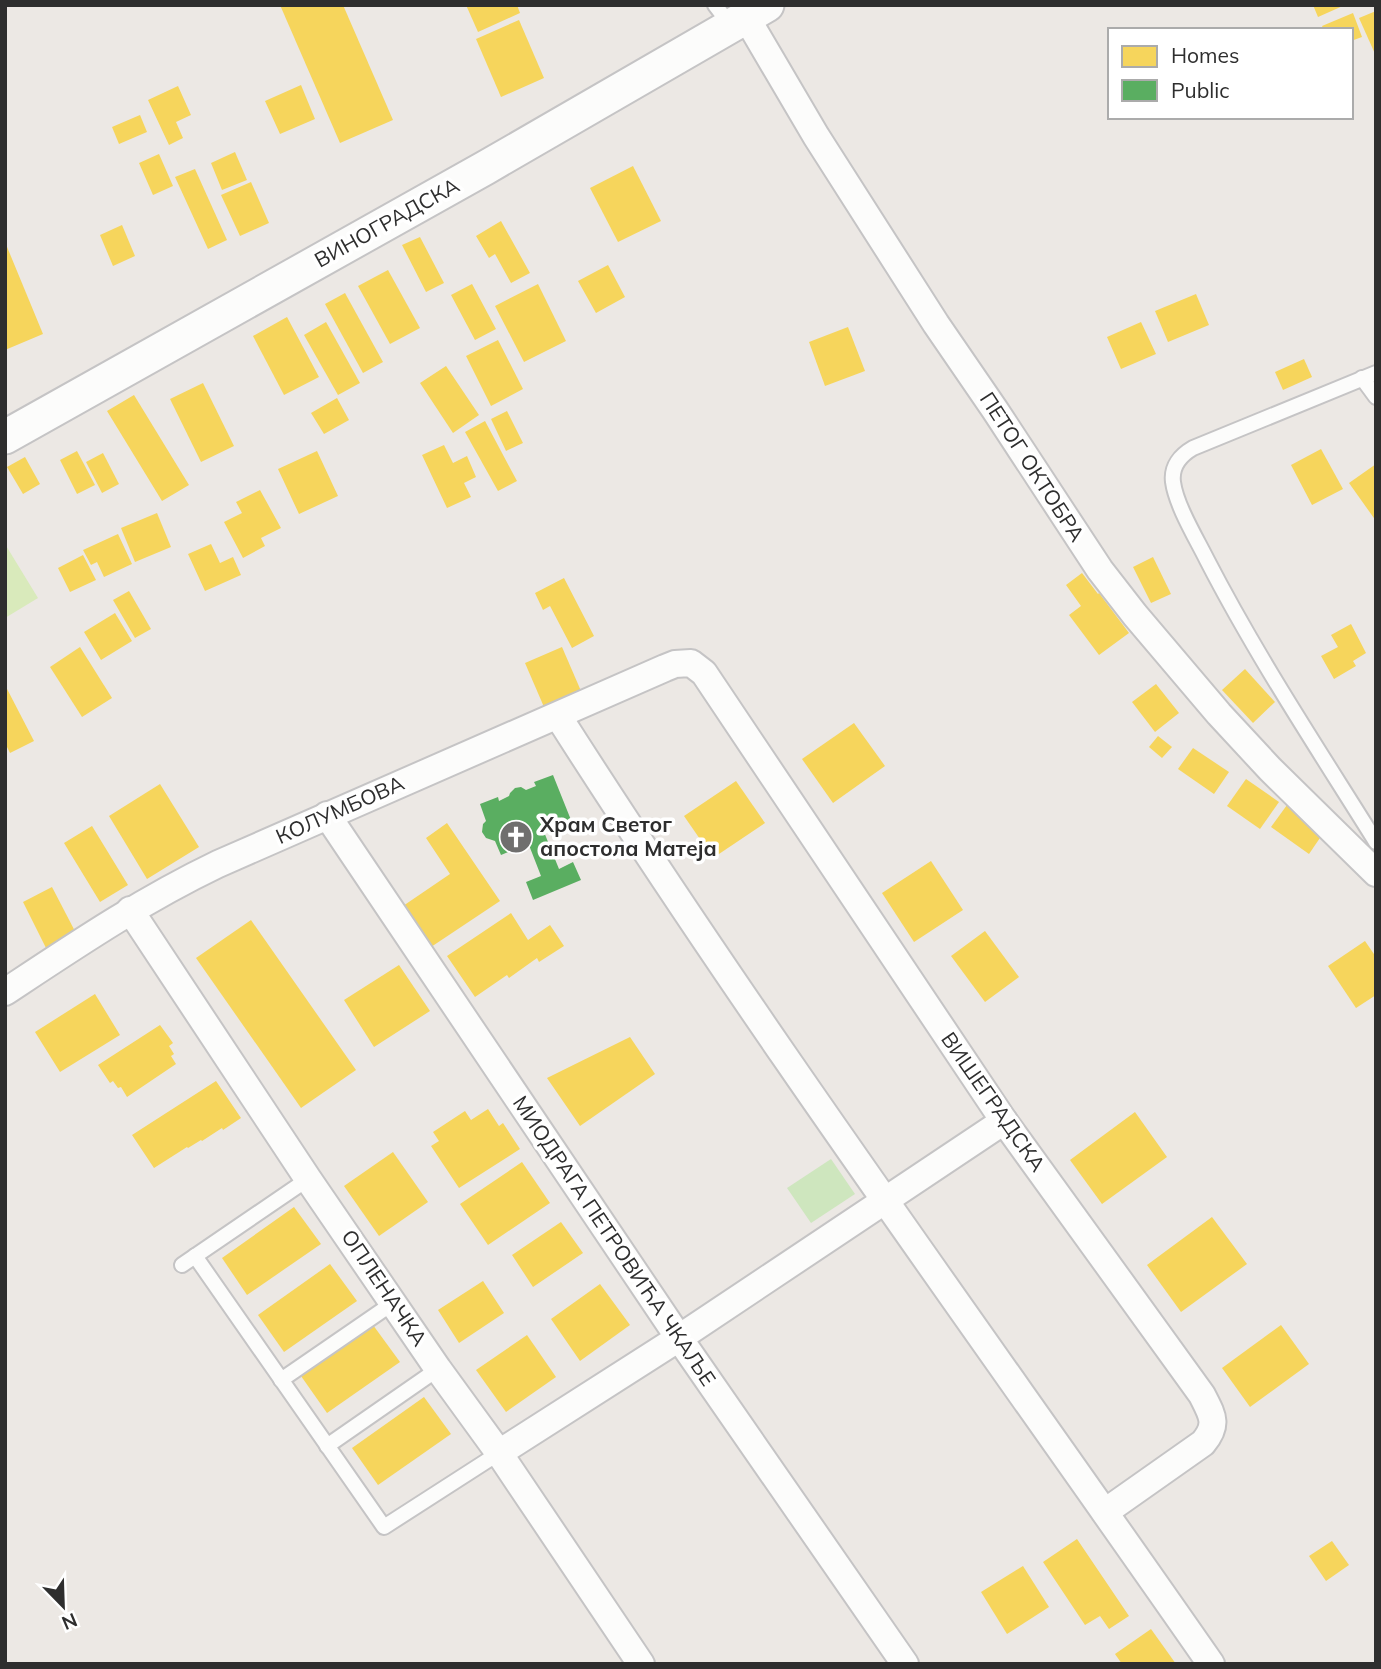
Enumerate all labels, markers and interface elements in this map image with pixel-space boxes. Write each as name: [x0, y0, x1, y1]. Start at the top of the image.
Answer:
legend: [1108, 28, 1353, 119]
text: Homes: [1171, 42, 1239, 68]
text: Public: [1171, 77, 1230, 103]
street label: ВИНОГРАДСКА: [310, 171, 464, 273]
street label: ПЕТОГ ОКТОБРА: [975, 387, 1091, 547]
street label: КОЛУМБОВА: [271, 769, 408, 849]
place label: Храм Светог апостола Матеја: [539, 811, 717, 861]
church icon: Храм Светог апостола Матеја: [497, 818, 535, 856]
street label: ВИШЕГРАДСКА: [936, 1027, 1052, 1177]
street label: МИОДРАГА ПЕТРОВИЋА ЧКАЉЕ: [508, 1090, 722, 1390]
street label: ОПЛЕНАЧКА: [336, 1224, 434, 1351]
north arrow: [28, 1571, 98, 1641]
text: N: [58, 1608, 81, 1635]

